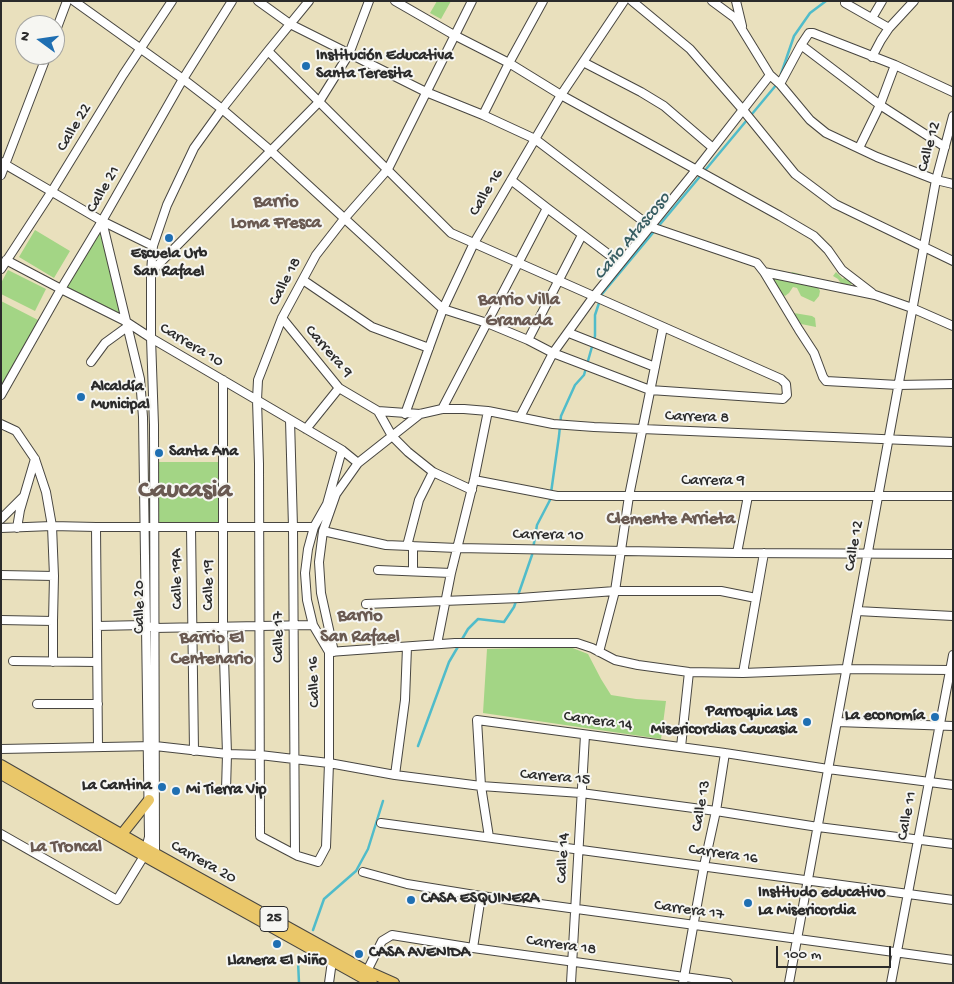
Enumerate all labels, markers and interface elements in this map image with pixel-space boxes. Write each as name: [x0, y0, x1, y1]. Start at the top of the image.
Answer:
north arrow: [15, 15, 65, 65]
text: N: [17, 30, 35, 43]
place label: Institución Educativa Santa Teresita: [316, 47, 453, 85]
marker: Institución Educativa Santa Teresita: [300, 60, 312, 72]
street label: Calle 22: [53, 101, 97, 155]
street label: Calle 12: [914, 120, 946, 174]
street label: Calle 21: [83, 163, 125, 217]
street label: Calle 16: [466, 166, 508, 220]
water label: Caño Atascoso: [590, 189, 676, 285]
district label: Barrio Loma Fresca: [231, 192, 321, 234]
marker: Escuela Urb San Rafael: [163, 232, 175, 244]
place label: Escuela Urb San Rafael: [131, 245, 207, 283]
street label: Calle 18: [265, 255, 307, 309]
district label: Barrio Villa Granada: [478, 290, 560, 332]
street label: Carrera 10: [156, 319, 226, 373]
street label: Carrera 9: [300, 322, 356, 382]
place label: Alcaldía Municipal: [91, 378, 150, 416]
marker: Alcaldía Municipal: [75, 391, 87, 403]
street label: Carrera 8: [665, 407, 729, 429]
place label: Santa Ana: [169, 443, 238, 463]
marker: Santa Ana: [153, 447, 165, 459]
street label: Carrera 9: [681, 472, 745, 492]
district label: Caucasia: [138, 476, 232, 508]
district label: Clemente Arrieta: [607, 509, 735, 531]
street label: Calle 12: [841, 519, 869, 573]
street label: Carrera 10: [512, 526, 584, 546]
street label: Calle 19A: [168, 549, 188, 609]
street label: Calle 19: [200, 559, 220, 611]
street label: Calle 20: [131, 580, 151, 634]
district label: Barrio San Rafael: [320, 606, 400, 649]
street label: Calle 17: [270, 611, 290, 663]
district label: Barrio El Centenario: [171, 628, 253, 670]
street label: Calle 16: [305, 656, 325, 708]
place label: Parroquia Las Misericordias Caucasia: [651, 703, 797, 741]
place label: La economía: [845, 707, 925, 727]
street label: Carrera 14: [562, 708, 634, 736]
marker: La economía: [929, 711, 941, 723]
marker: Parroquia Las Misericordias Caucasia: [801, 716, 813, 728]
street label: Carrera 15: [519, 765, 591, 791]
place label: La Cantina: [82, 777, 152, 797]
street label: Calle 13: [688, 779, 716, 833]
marker: La Cantina: [156, 781, 168, 793]
place label: Mi Tierra Vip: [186, 781, 266, 801]
marker: Mi Tierra Vip: [170, 785, 182, 797]
street label: Calle 11: [894, 790, 922, 842]
street label: Calle 14: [553, 832, 575, 884]
district label: La Troncal: [30, 837, 102, 859]
street label: Carrera 20: [167, 837, 239, 889]
street label: Carrera 16: [687, 841, 759, 869]
place label: Institudo educativo La Misericordia: [758, 884, 886, 922]
place label: CASA ESQUINERA: [421, 890, 539, 910]
marker: CASA ESQUINERA: [405, 894, 417, 906]
street label: Carrera 17: [653, 897, 725, 925]
marker: Institudo educativo La Misericordia: [742, 897, 754, 909]
road number: 25: [260, 906, 288, 932]
street label: Carrera 18: [525, 932, 597, 960]
scale bar: [779, 936, 894, 968]
marker: Llanera El Niño: [271, 938, 283, 950]
place label: CASA AVENIDA: [369, 944, 470, 964]
text: 100 m: [784, 946, 821, 964]
marker: CASA AVENIDA: [353, 948, 365, 960]
place label: Llanera El Niño: [227, 952, 327, 972]

